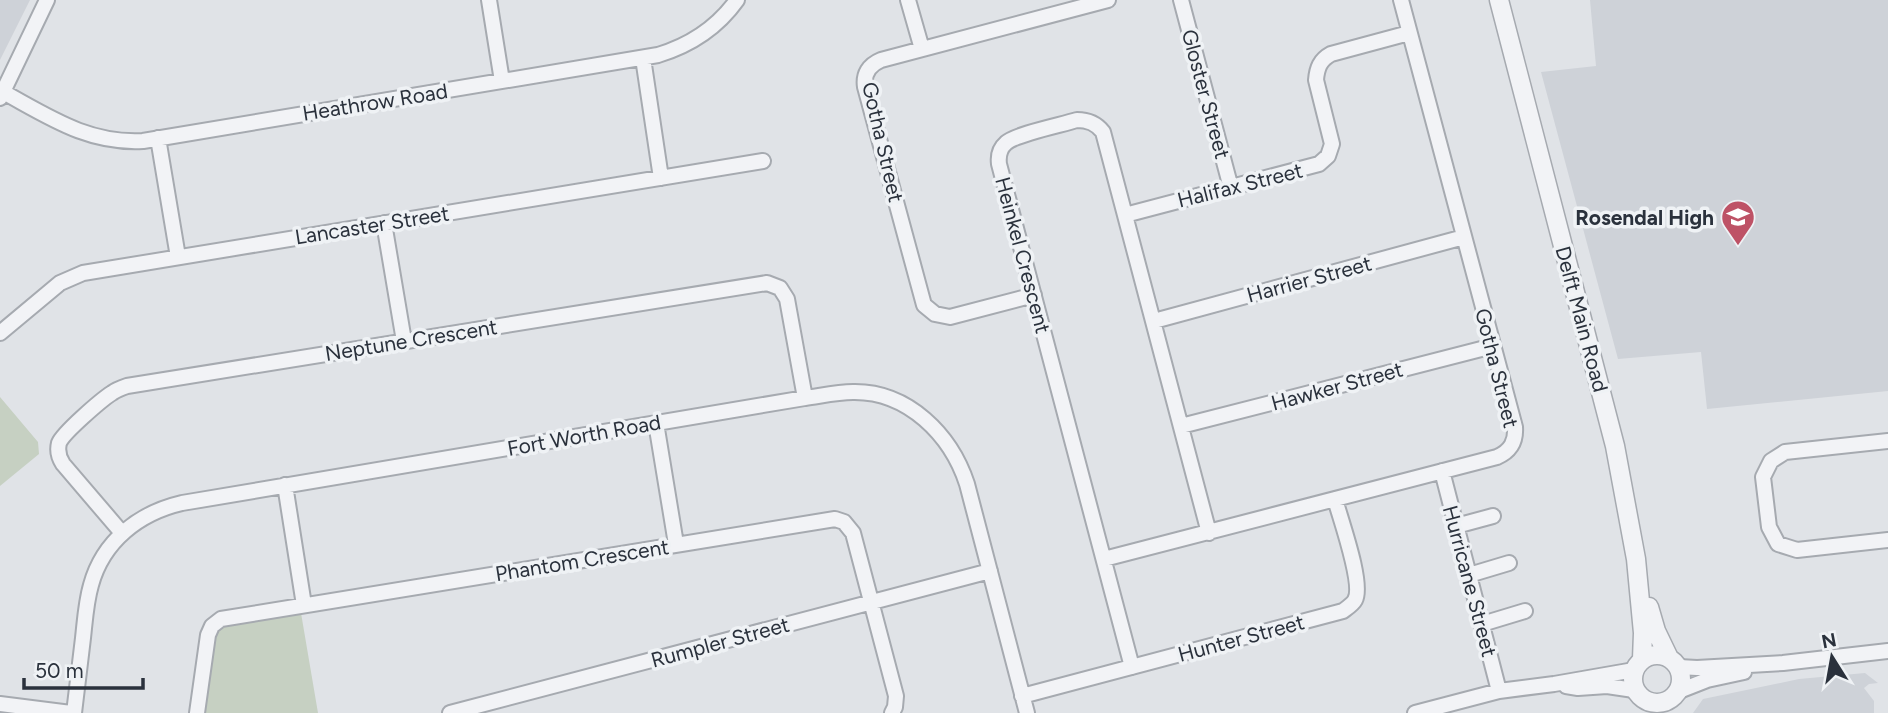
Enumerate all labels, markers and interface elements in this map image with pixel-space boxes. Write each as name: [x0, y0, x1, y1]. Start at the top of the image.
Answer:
street label: Gloster Street: [1177, 27, 1235, 162]
street label: Heathrow Road: [301, 78, 449, 126]
street label: Gotha Street: [857, 80, 909, 205]
street label: Halifax Street: [1175, 157, 1305, 213]
street label: Heinkel Crescent: [990, 174, 1056, 336]
school or university icon: Rosendal High: [1719, 198, 1757, 247]
street label: Lancaster Street: [293, 200, 451, 250]
place label: Rosendal High: [1575, 205, 1714, 230]
street label: Delft Main Road: [1551, 243, 1613, 395]
street label: Harrier Street: [1244, 250, 1374, 308]
street label: Gotha Street: [1470, 306, 1524, 431]
street label: Neptune Crescent: [323, 314, 499, 366]
street label: Hawker Street: [1268, 356, 1406, 416]
street label: Fort Worth Road: [505, 409, 663, 461]
street label: Hurricane Street: [1438, 503, 1502, 660]
street label: Phantom Crescent: [493, 534, 671, 586]
street label: Hunter Street: [1175, 609, 1307, 667]
street label: Rumpler Street: [648, 611, 792, 672]
north arrow: [1797, 622, 1867, 692]
text: N: [1819, 628, 1838, 653]
scale bar: [24, 646, 144, 690]
text: 50 m: [35, 658, 84, 683]

